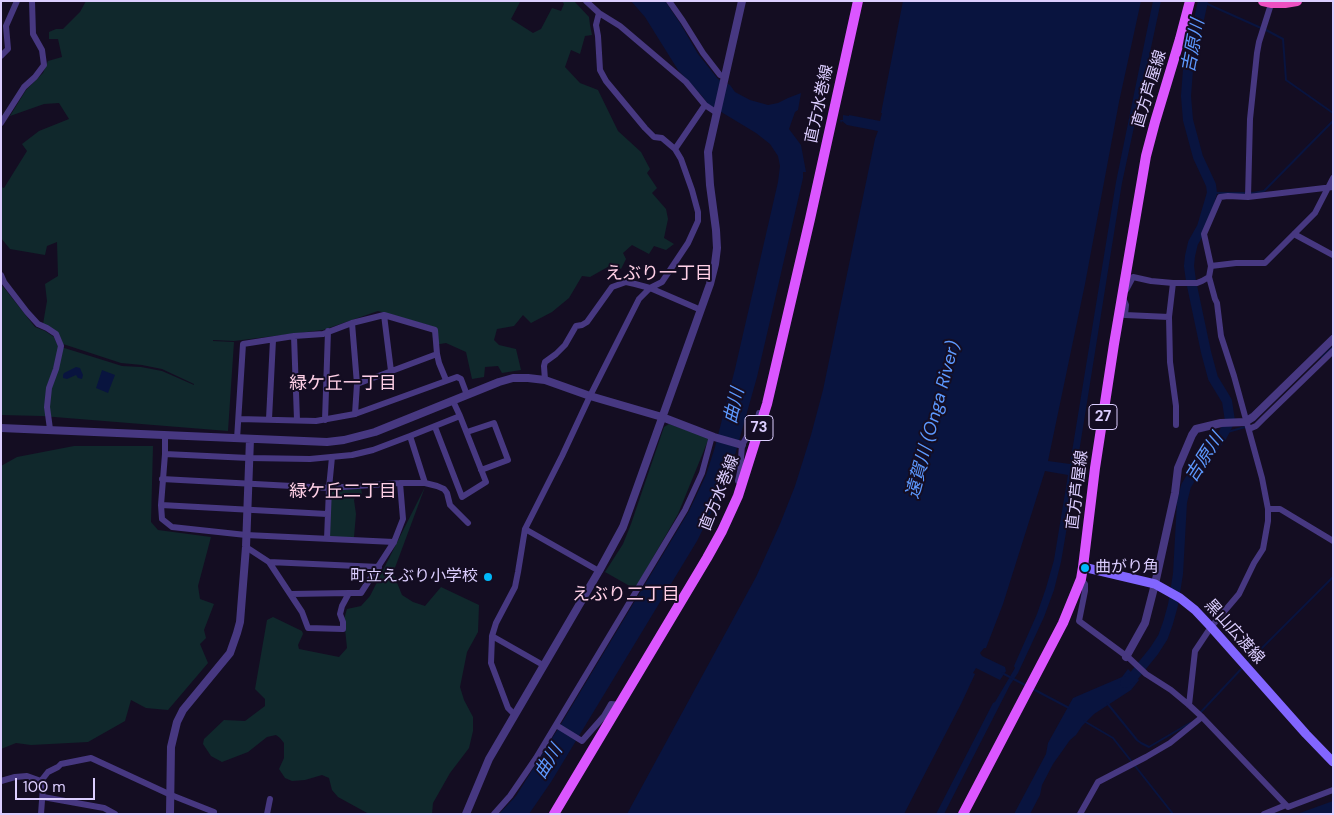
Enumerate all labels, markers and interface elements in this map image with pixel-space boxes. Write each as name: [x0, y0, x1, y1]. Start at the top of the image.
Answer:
water label: 吉原川: [1178, 17, 1210, 75]
street label: 直方芦屋線: [1129, 48, 1171, 130]
street label: 直方水巻線: [802, 63, 838, 145]
district label: えぶり一丁目: [605, 263, 713, 285]
water label: 遠賀川 (Onga River): [903, 339, 965, 501]
district label: 緑ケ丘一丁目: [289, 373, 397, 395]
water label: 曲川: [720, 386, 750, 426]
road number: 27: [1089, 404, 1117, 430]
road number: 73: [745, 416, 773, 440]
water label: 吉原川: [1181, 429, 1229, 487]
street label: 直方芦屋線: [1064, 449, 1092, 531]
street label: 直方水巻線: [696, 452, 744, 534]
district label: 緑ケ丘二丁目: [289, 481, 397, 503]
place label: 曲がり角: [1095, 558, 1159, 578]
marker: 曲がり角: [1079, 562, 1091, 574]
place label: 町立えぶり小学校: [350, 567, 478, 587]
marker: 町立えぶり小学校: [482, 571, 494, 583]
district label: えぶり二丁目: [572, 584, 680, 606]
street label: 黒山広渡線: [1200, 596, 1268, 668]
water label: 曲川: [530, 741, 568, 783]
scale bar: [18, 768, 98, 800]
text: 100 m: [23, 777, 66, 797]

